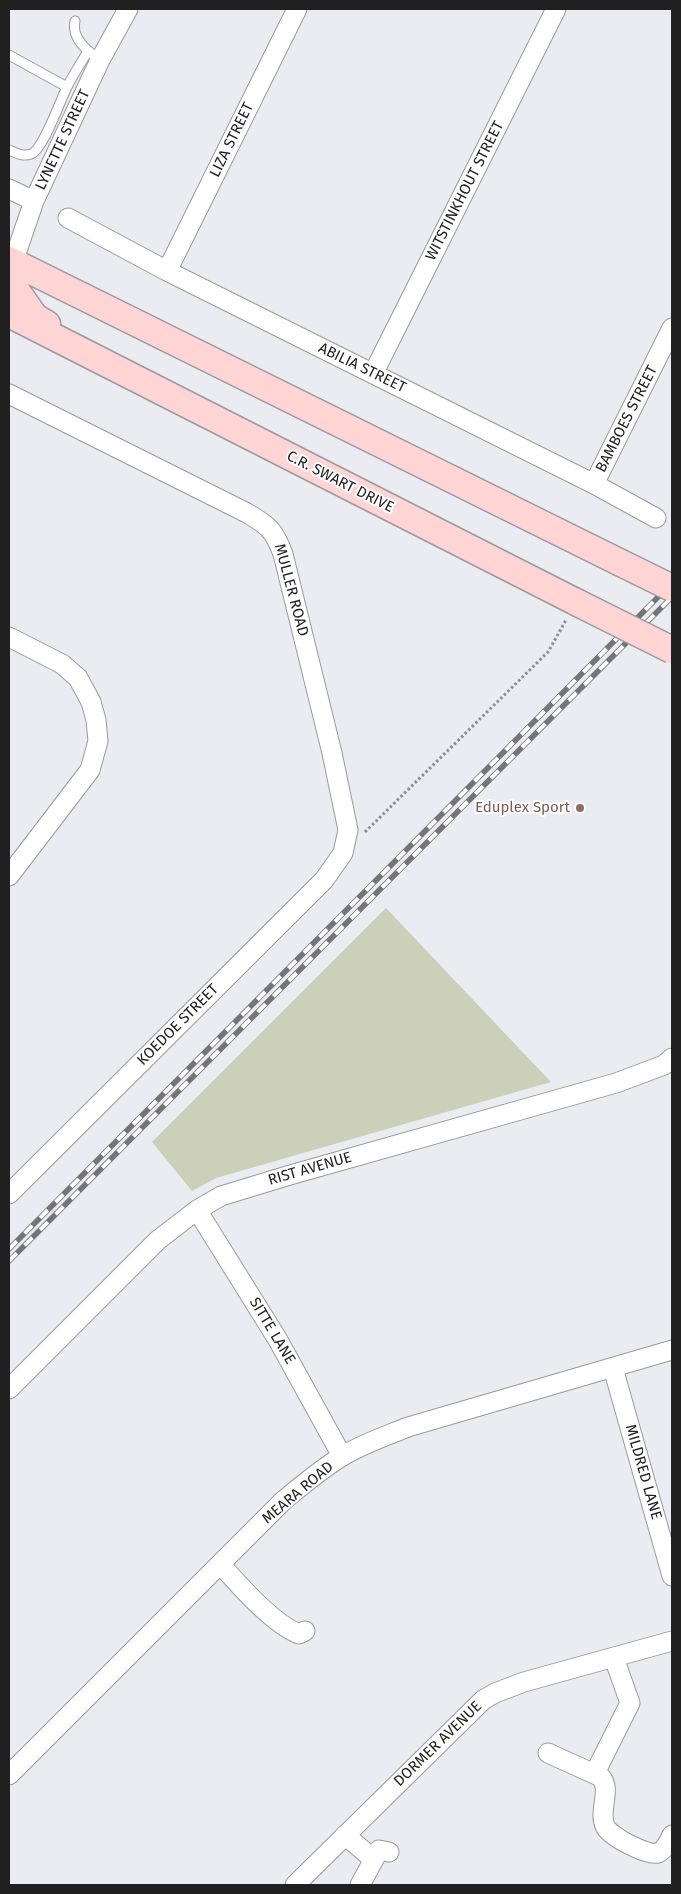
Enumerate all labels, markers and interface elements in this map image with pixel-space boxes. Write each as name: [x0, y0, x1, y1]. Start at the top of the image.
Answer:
street label: LYNETTE STREET: [32, 87, 94, 193]
street label: LIZA STREET: [206, 100, 258, 180]
street label: WITSTINKHOUT STREET: [422, 118, 508, 264]
street label: ABILIA STREET: [315, 339, 409, 397]
street label: BAMBOES STREET: [592, 363, 662, 475]
street label: C.R. SWART DRIVE: [283, 447, 397, 517]
street label: MULLER ROAD: [270, 542, 312, 638]
place label: Eduplex Sport: [475, 799, 570, 817]
marker: Eduplex Sport: [574, 802, 586, 814]
street label: KOEDOE STREET: [134, 981, 222, 1069]
street label: RIST AVENUE: [266, 1148, 354, 1190]
street label: SITTE LANE: [245, 1294, 299, 1368]
street label: MILDRED LANE: [621, 1422, 665, 1522]
street label: MEARA ROAD: [259, 1458, 337, 1528]
street label: DORMER AVENUE: [390, 1698, 486, 1790]

